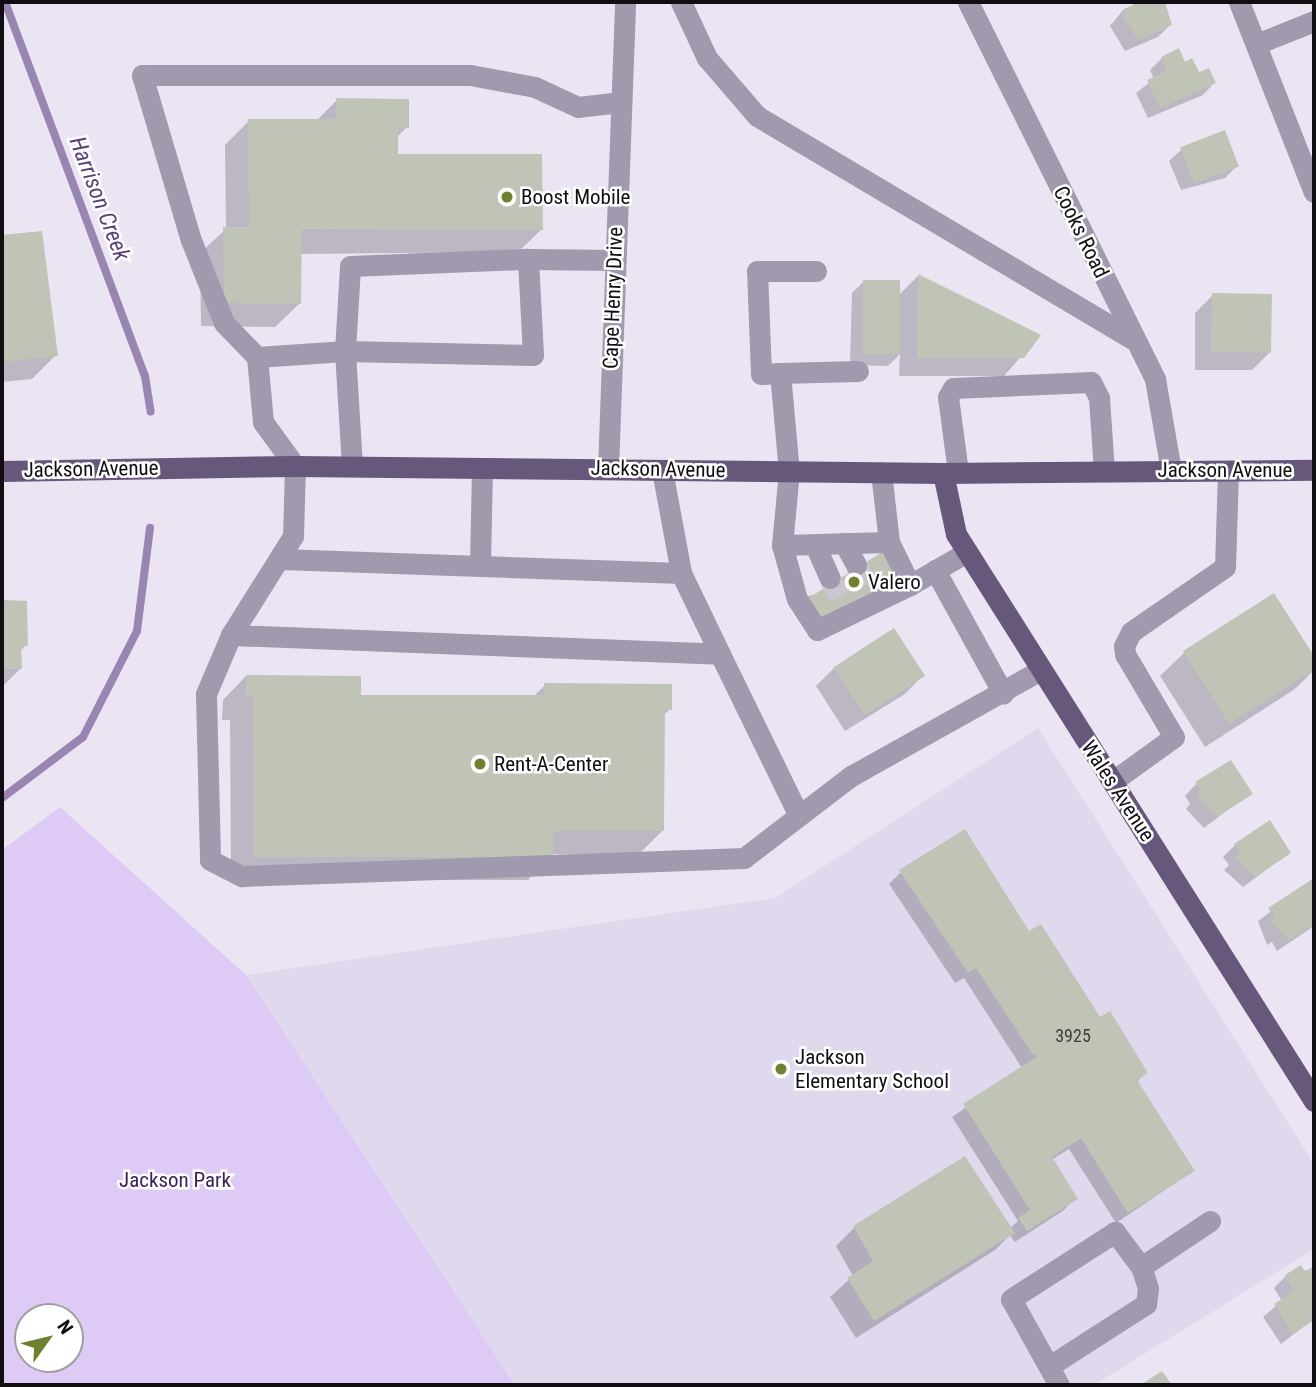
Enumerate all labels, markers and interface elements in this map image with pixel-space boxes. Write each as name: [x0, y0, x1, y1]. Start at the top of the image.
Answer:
water label: Harrison Creek: [63, 133, 135, 265]
street label: Cooks Road: [1048, 182, 1114, 282]
place label: Boost Mobile: [521, 184, 630, 210]
marker: Boost Mobile: [499, 189, 515, 205]
street label: Cape Henry Drive: [598, 227, 628, 369]
street label: Jackson Avenue: [23, 455, 159, 483]
street label: Jackson Avenue: [590, 455, 726, 483]
street label: Jackson Avenue: [1158, 457, 1292, 483]
place label: Valero: [868, 569, 921, 595]
marker: Valero: [846, 574, 862, 590]
street label: Wales Avenue: [1076, 736, 1160, 846]
place label: Rent-A-Center: [494, 751, 608, 777]
marker: Rent-A-Center: [472, 756, 488, 772]
house number: 3925: [1055, 1025, 1091, 1047]
place label: Jackson Elementary School: [795, 1044, 949, 1094]
marker: Jackson Elementary School: [773, 1061, 789, 1077]
park label: Jackson Park: [119, 1167, 231, 1193]
north arrow: [14, 1303, 84, 1373]
text: N: [52, 1316, 78, 1338]

